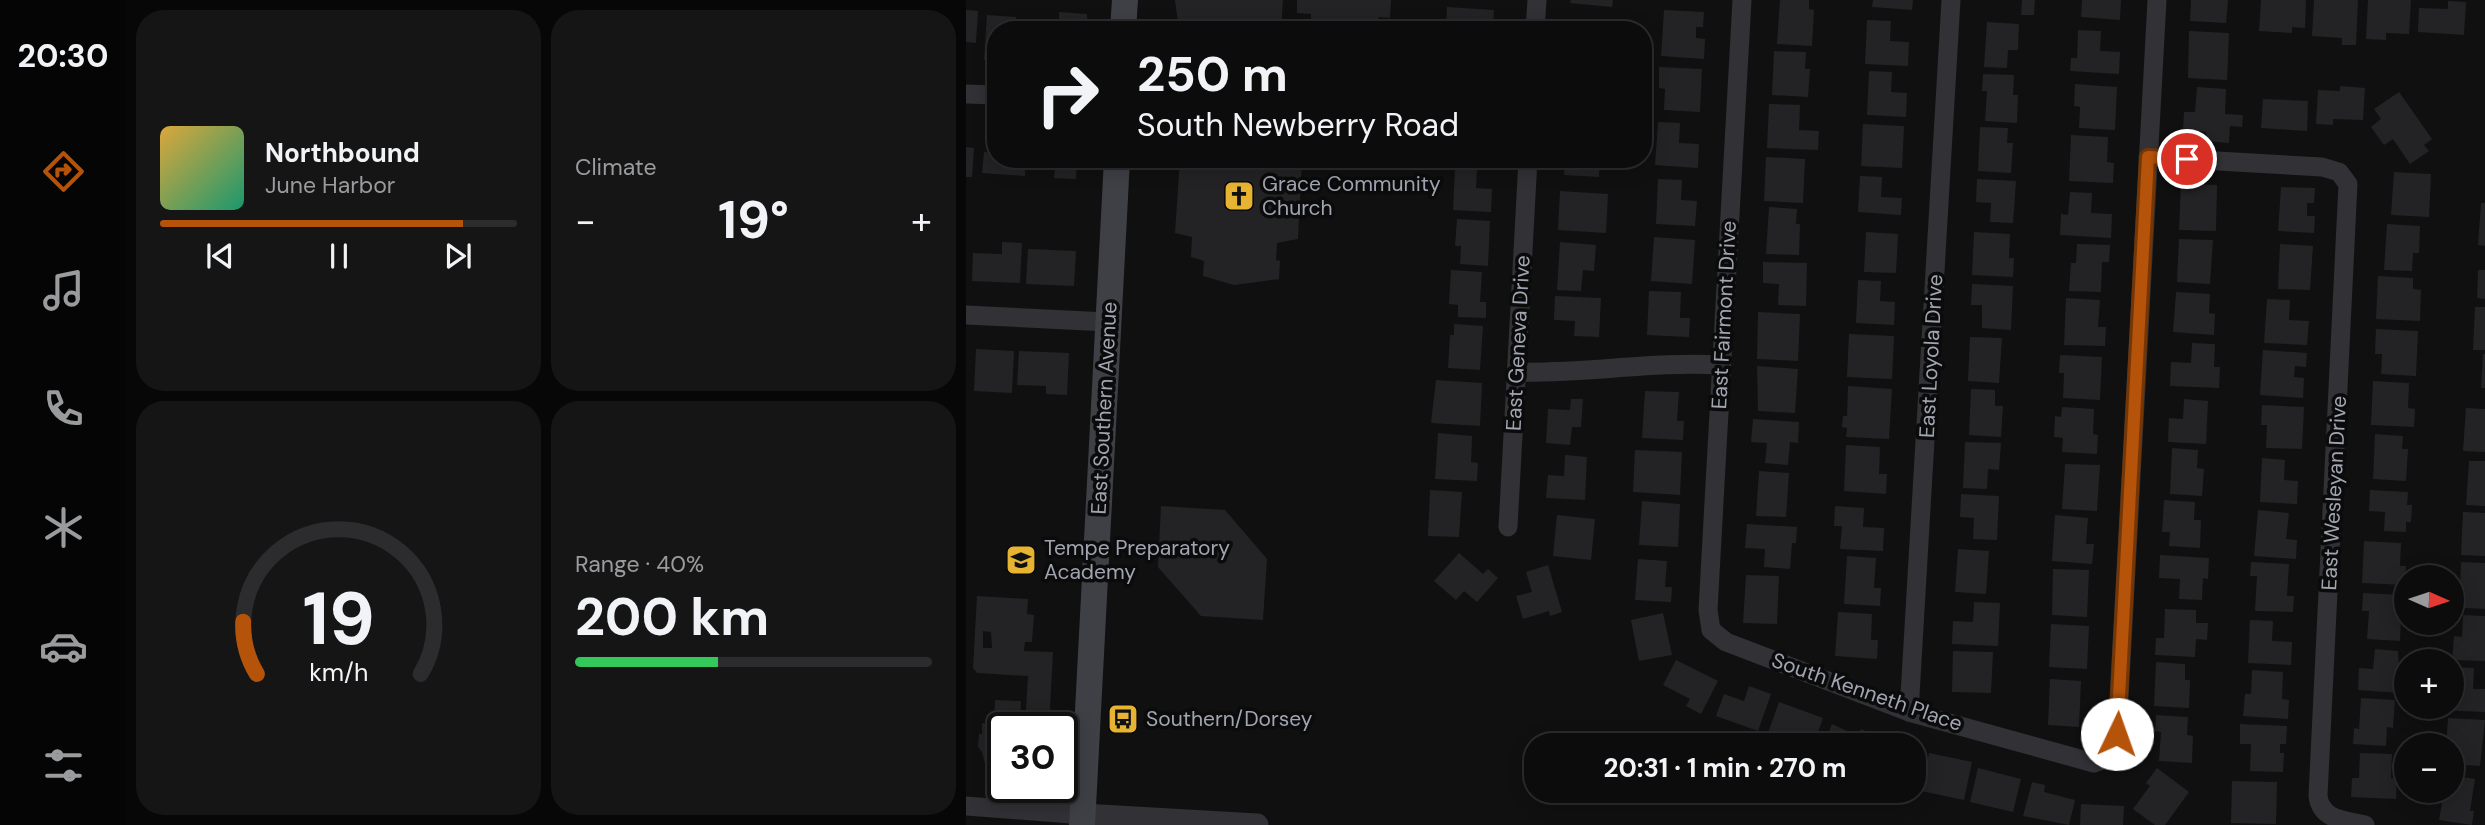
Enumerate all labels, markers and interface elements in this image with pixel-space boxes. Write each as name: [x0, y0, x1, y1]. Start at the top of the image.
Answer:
text: 20:30: [18, 35, 108, 77]
text: 250 m: [1137, 42, 1288, 106]
icon: right: [1022, 49, 1113, 140]
text: South Newberry Road: [1137, 104, 1459, 146]
pin: [2157, 129, 2217, 189]
text: Northbound: [265, 136, 420, 170]
icon: arrive: [2168, 140, 2206, 178]
icon: directions: [39, 147, 88, 196]
text: Climate: [575, 152, 657, 182]
text: June Harbor: [265, 170, 395, 200]
place label: Grace Community Church: [1262, 170, 1441, 222]
church icon: Grace Community Church: [1222, 179, 1256, 213]
text: 19°: [718, 186, 789, 254]
text: −: [575, 196, 596, 246]
text: +: [911, 196, 932, 246]
street label: East Fairmont Drive: [1705, 220, 1743, 410]
icon: previous: [201, 237, 239, 275]
icon: pause: [320, 237, 358, 275]
icon: next: [439, 237, 477, 275]
street label: East Geneva Drive: [1499, 254, 1537, 432]
icon: music: [39, 266, 88, 315]
street label: East Loyola Drive: [1913, 273, 1949, 439]
street label: East Southern Avenue: [1084, 301, 1124, 515]
icon: phone: [39, 384, 88, 433]
street label: East Wesleyan Drive: [2315, 395, 2353, 591]
icon: climate: [39, 503, 88, 552]
place label: Tempe Preparatory Academy: [1044, 534, 1230, 586]
school or university icon: Tempe Preparatory Academy: [1004, 543, 1038, 577]
text: Range · 40%: [575, 549, 704, 579]
north arrow: [2394, 565, 2464, 635]
map controls: [2394, 565, 2464, 803]
text: 19: [302, 572, 375, 667]
text: 200 km: [575, 583, 769, 651]
icon: car: [39, 622, 88, 671]
street label: South Kenneth Place: [1768, 646, 1966, 738]
button: +: [2394, 649, 2464, 719]
text: km/h: [309, 656, 368, 689]
position arrow: [2080, 697, 2154, 771]
bus stop icon: Southern/Dorsey: [1106, 702, 1140, 736]
place label: Southern/Dorsey: [1146, 705, 1313, 733]
speed limit sign: 30: [987, 712, 1078, 803]
button: −: [2394, 733, 2464, 803]
icon: filters: [39, 741, 88, 790]
text: 20:31 · 1 min · 270 m: [1603, 751, 1847, 785]

